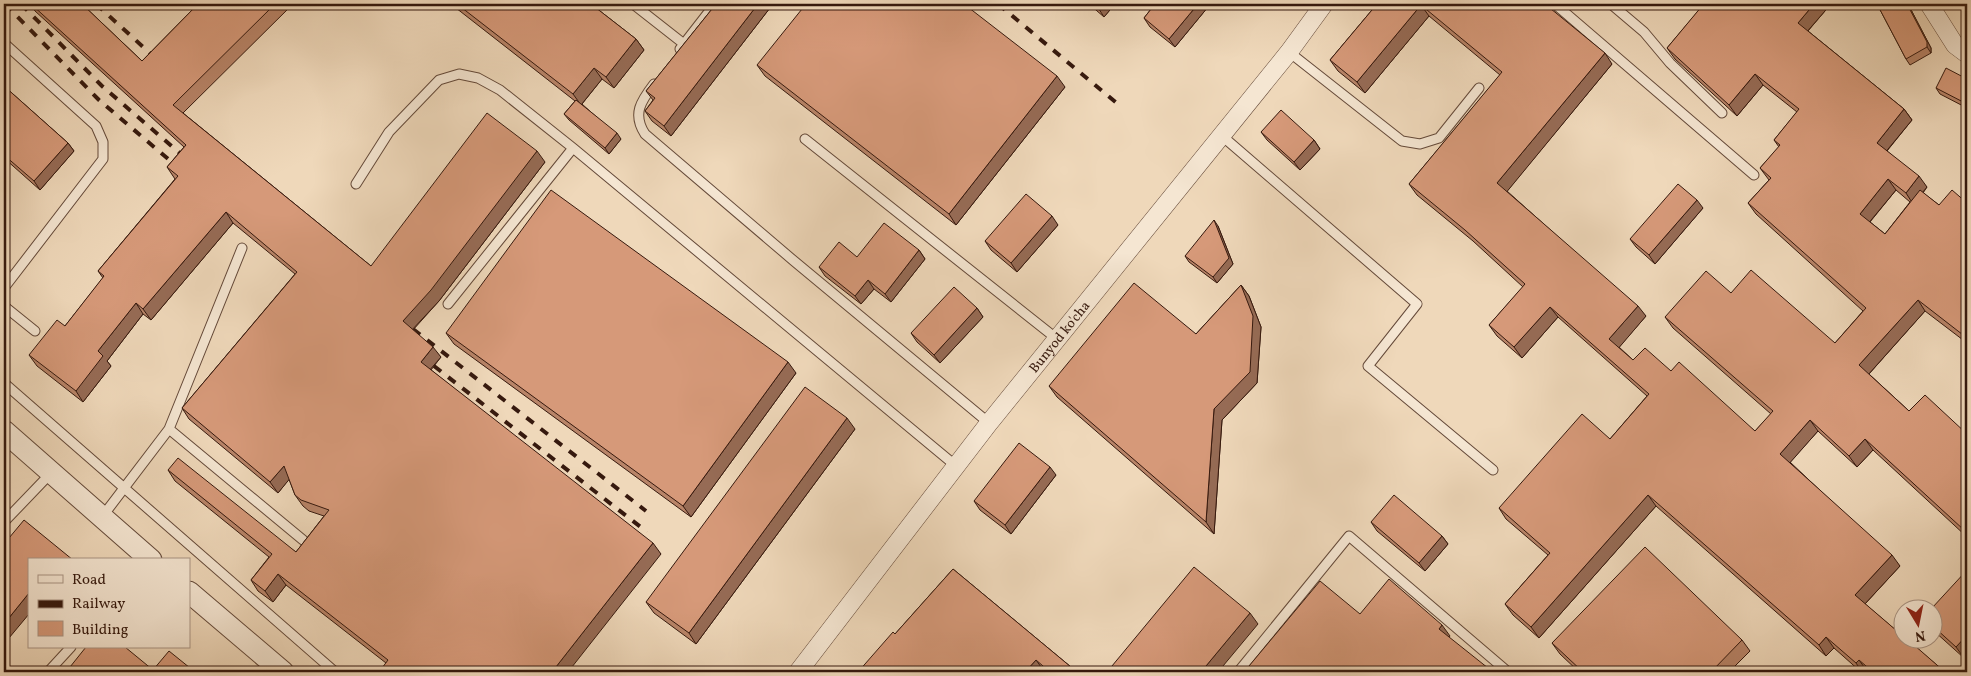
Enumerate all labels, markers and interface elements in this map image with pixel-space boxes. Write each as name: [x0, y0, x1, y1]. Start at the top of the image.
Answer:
street label: Bunyod ko'cha: [1025, 297, 1095, 378]
legend: [28, 558, 190, 648]
text: Road: [72, 570, 106, 591]
text: Railway: [72, 594, 125, 615]
north arrow: [1894, 598, 1944, 648]
text: Building: [72, 620, 129, 641]
text: N: [1913, 625, 1927, 646]

